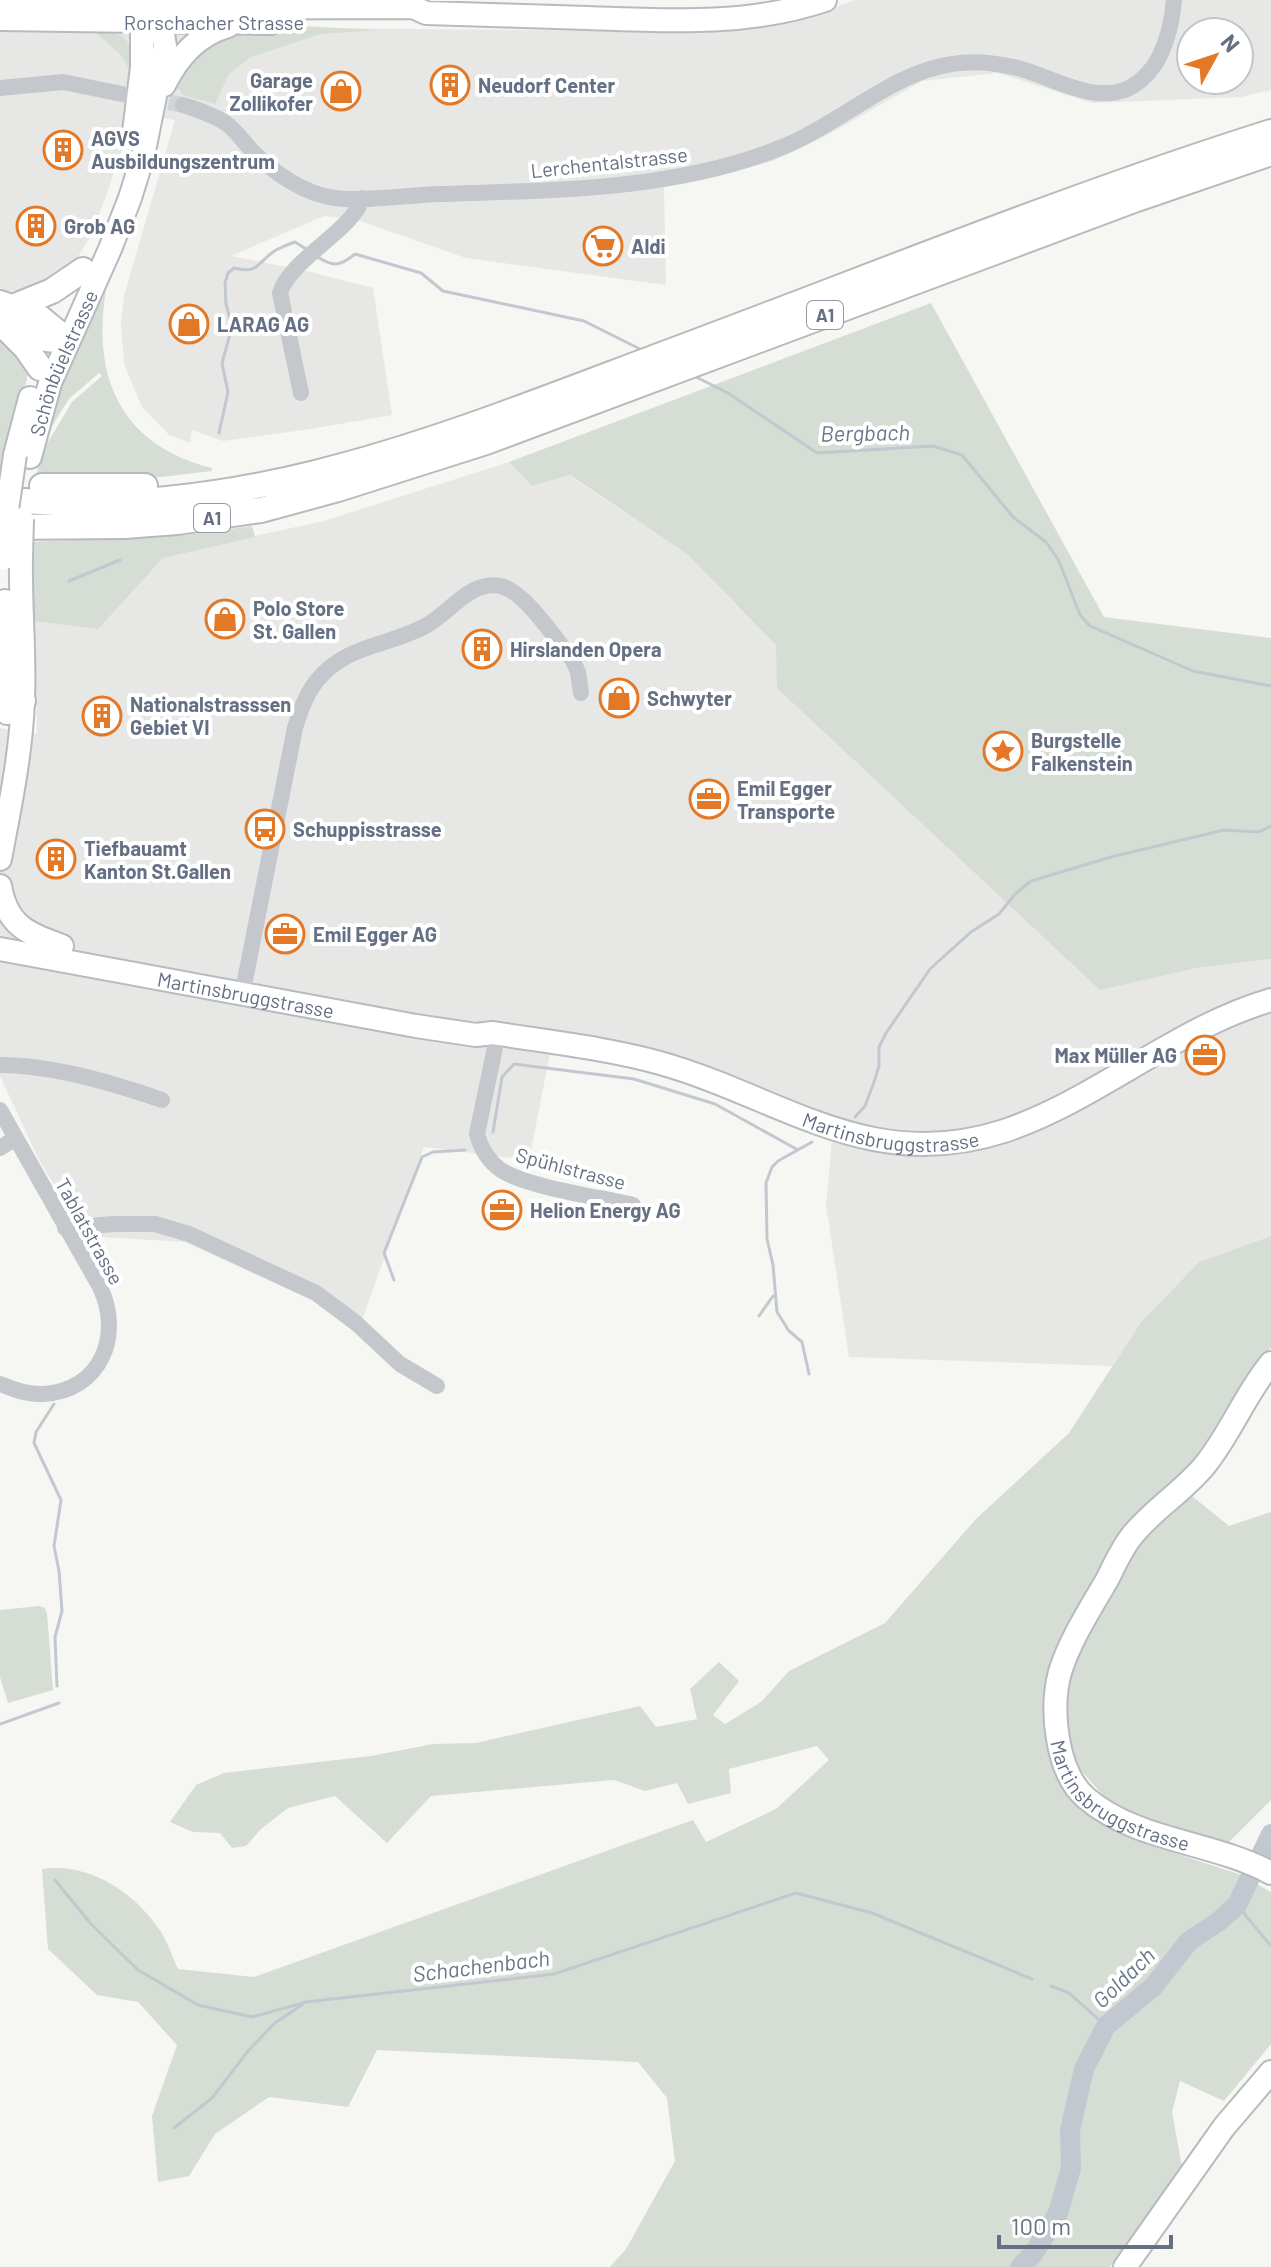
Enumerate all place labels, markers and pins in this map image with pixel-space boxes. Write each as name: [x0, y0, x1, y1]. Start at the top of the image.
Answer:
building icon: Neudorf Center: [429, 64, 471, 106]
place label: Garage Zollikofer: [230, 68, 313, 115]
shop icon: Garage Zollikofer: [320, 70, 362, 112]
place label: Neudorf Center: [478, 73, 615, 97]
place label: AGVS Ausbildungszentrum: [91, 126, 275, 173]
building icon: AGVS Ausbildungszentrum: [42, 129, 84, 171]
building icon: Grob AG: [15, 205, 57, 247]
place label: Grob AG: [64, 214, 135, 238]
supermarket icon: Aldi: [582, 225, 624, 267]
place label: Aldi: [631, 234, 666, 258]
shop icon: LARAG AG: [168, 303, 210, 345]
place label: LARAG AG: [217, 312, 309, 336]
place label: Polo Store St. Gallen: [253, 596, 344, 643]
shop icon: Polo Store St. Gallen: [204, 598, 246, 640]
building icon: Hirslanden Opera: [461, 628, 503, 670]
place label: Hirslanden Opera: [510, 637, 661, 661]
shop icon: Schwyter: [598, 677, 640, 719]
place label: Schwyter: [647, 686, 732, 710]
place label: Nationalstrasssen Gebiet VI: [130, 692, 291, 739]
building icon: Nationalstrasssen Gebiet VI: [81, 695, 123, 737]
place label: Burgstelle Falkenstein: [1031, 728, 1133, 775]
place icon: Burgstelle Falkenstein: [982, 730, 1024, 772]
place label: Emil Egger Transporte: [737, 776, 835, 823]
office icon: Emil Egger Transporte: [688, 778, 730, 820]
bus stop icon: Schuppisstrasse: [244, 808, 286, 850]
place label: Schuppisstrasse: [293, 817, 442, 841]
place label: Tiefbauamt Kanton St.Gallen: [84, 836, 231, 883]
building icon: Tiefbauamt Kanton St.Gallen: [35, 838, 77, 880]
office icon: Emil Egger AG: [264, 913, 306, 955]
place label: Emil Egger AG: [313, 922, 437, 946]
office icon: Max Müller AG: [1184, 1034, 1226, 1076]
place label: Max Müller AG: [1055, 1043, 1177, 1067]
office icon: Helion Energy AG: [481, 1189, 523, 1231]
place label: Helion Energy AG: [530, 1198, 681, 1222]

